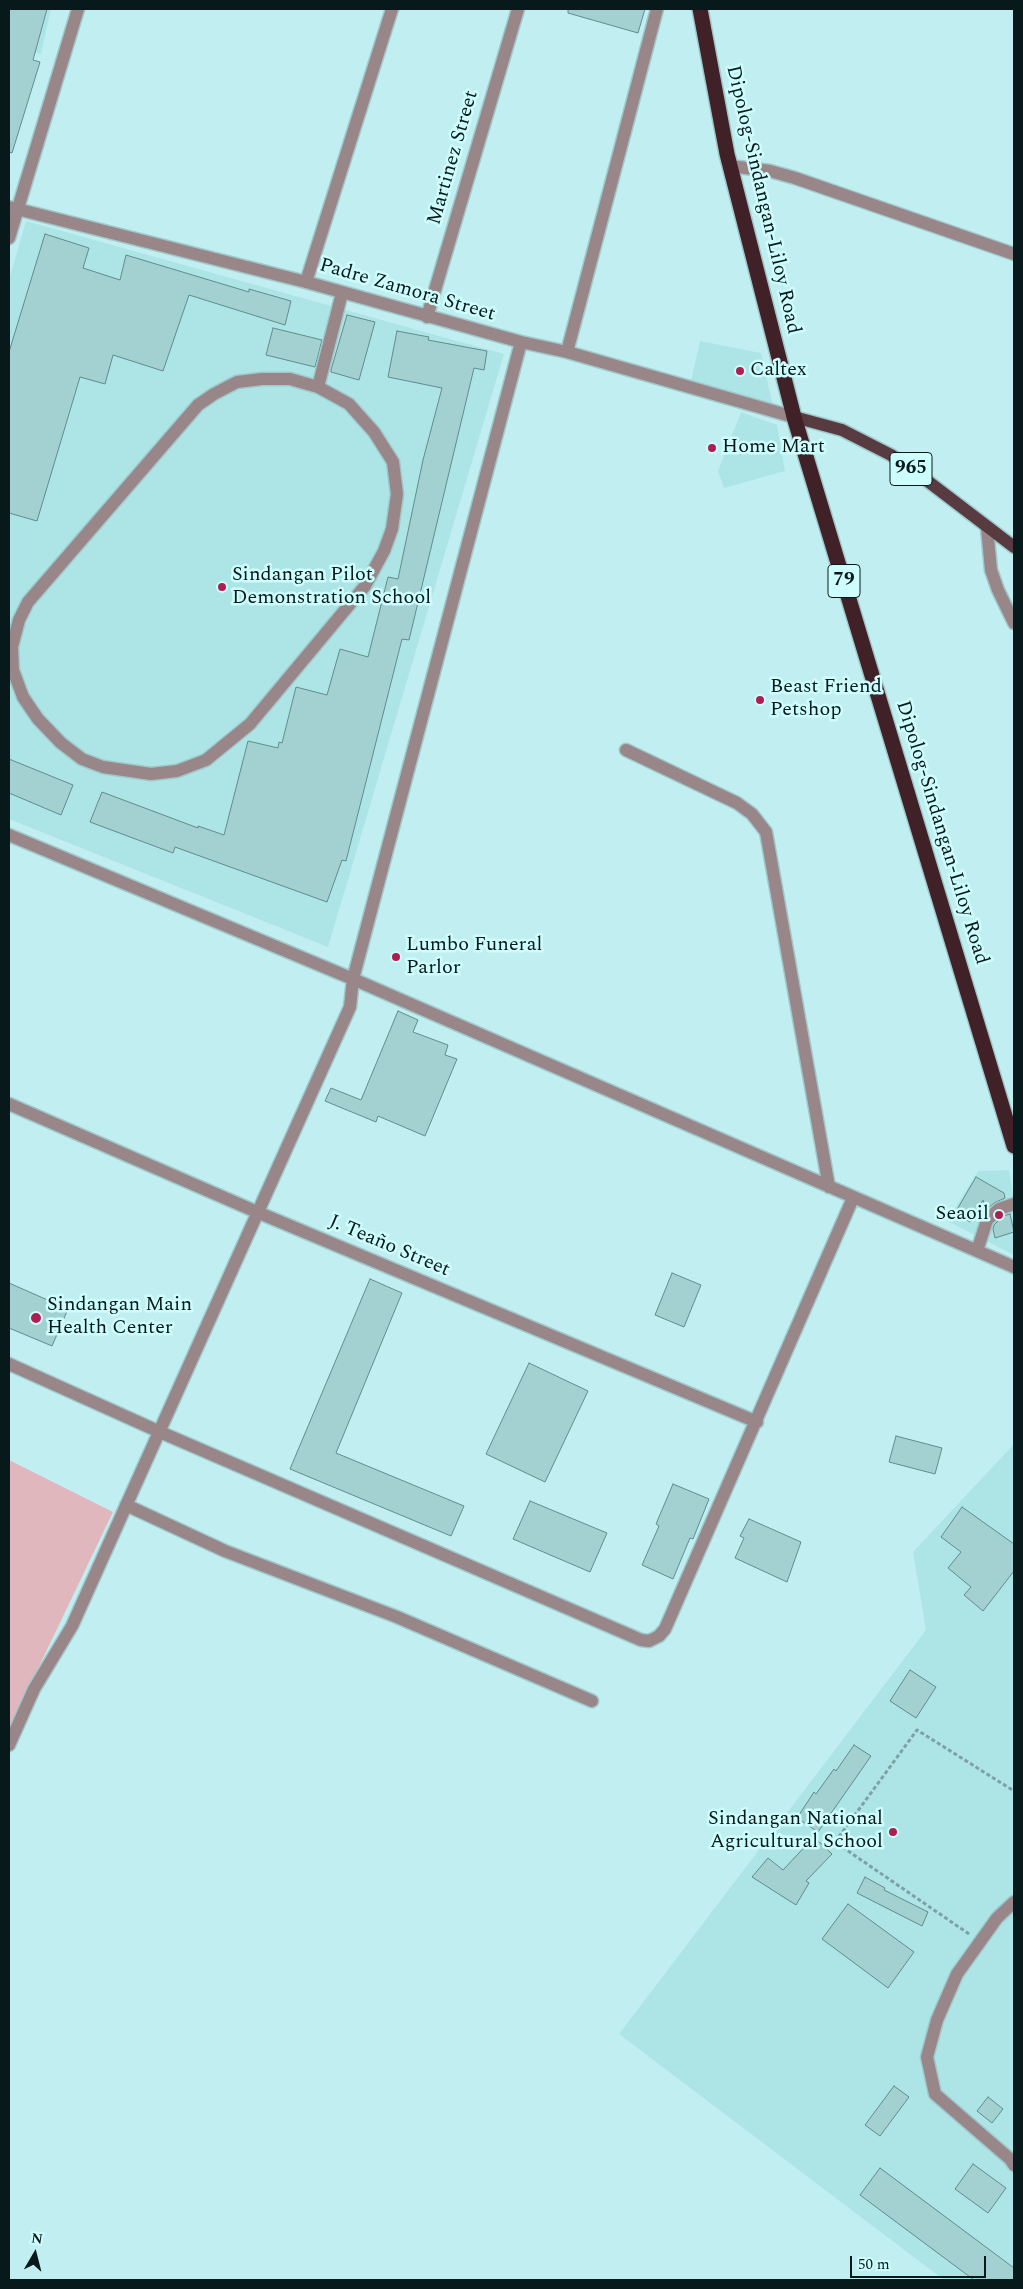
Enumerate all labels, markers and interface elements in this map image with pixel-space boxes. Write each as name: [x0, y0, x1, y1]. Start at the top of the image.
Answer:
street label: Dipolog-Sindangan-Liloy Road: [719, 63, 805, 337]
street label: Martinez Street: [423, 88, 485, 228]
street label: Padre Zamora Street: [316, 254, 498, 328]
place label: Caltex: [750, 359, 807, 383]
marker: Caltex: [734, 365, 746, 377]
place label: Home Mart: [722, 436, 825, 460]
marker: Home Mart: [706, 442, 718, 454]
road number: 965: [890, 452, 932, 486]
place label: Sindangan Pilot Demonstration School: [232, 564, 431, 611]
road number: 79: [828, 564, 860, 598]
marker: Sindangan Pilot Demonstration School: [216, 581, 228, 593]
place label: Beast Friend Petshop: [770, 676, 882, 723]
marker: Beast Friend Petshop: [754, 694, 766, 706]
street label: Dipolog-Sindangan-Liloy Road: [889, 698, 993, 968]
place label: Lumbo Funeral Parlor: [406, 934, 542, 981]
marker: Lumbo Funeral Parlor: [390, 951, 402, 963]
place label: Seaoil: [935, 1203, 989, 1227]
marker: Seaoil: [993, 1209, 1005, 1221]
street label: J. Teaño Street: [325, 1211, 453, 1283]
place label: Sindangan Main Health Center: [47, 1294, 192, 1341]
marker: Sindangan Main Health Center: [29, 1311, 43, 1325]
place label: Sindangan National Agricultural School: [708, 1808, 883, 1855]
marker: Sindangan National Agricultural School: [887, 1826, 899, 1838]
text: N: [30, 2227, 44, 2250]
north arrow: [10, 2229, 60, 2279]
scale bar: [853, 2246, 989, 2278]
text: 50 m: [858, 2253, 890, 2276]

